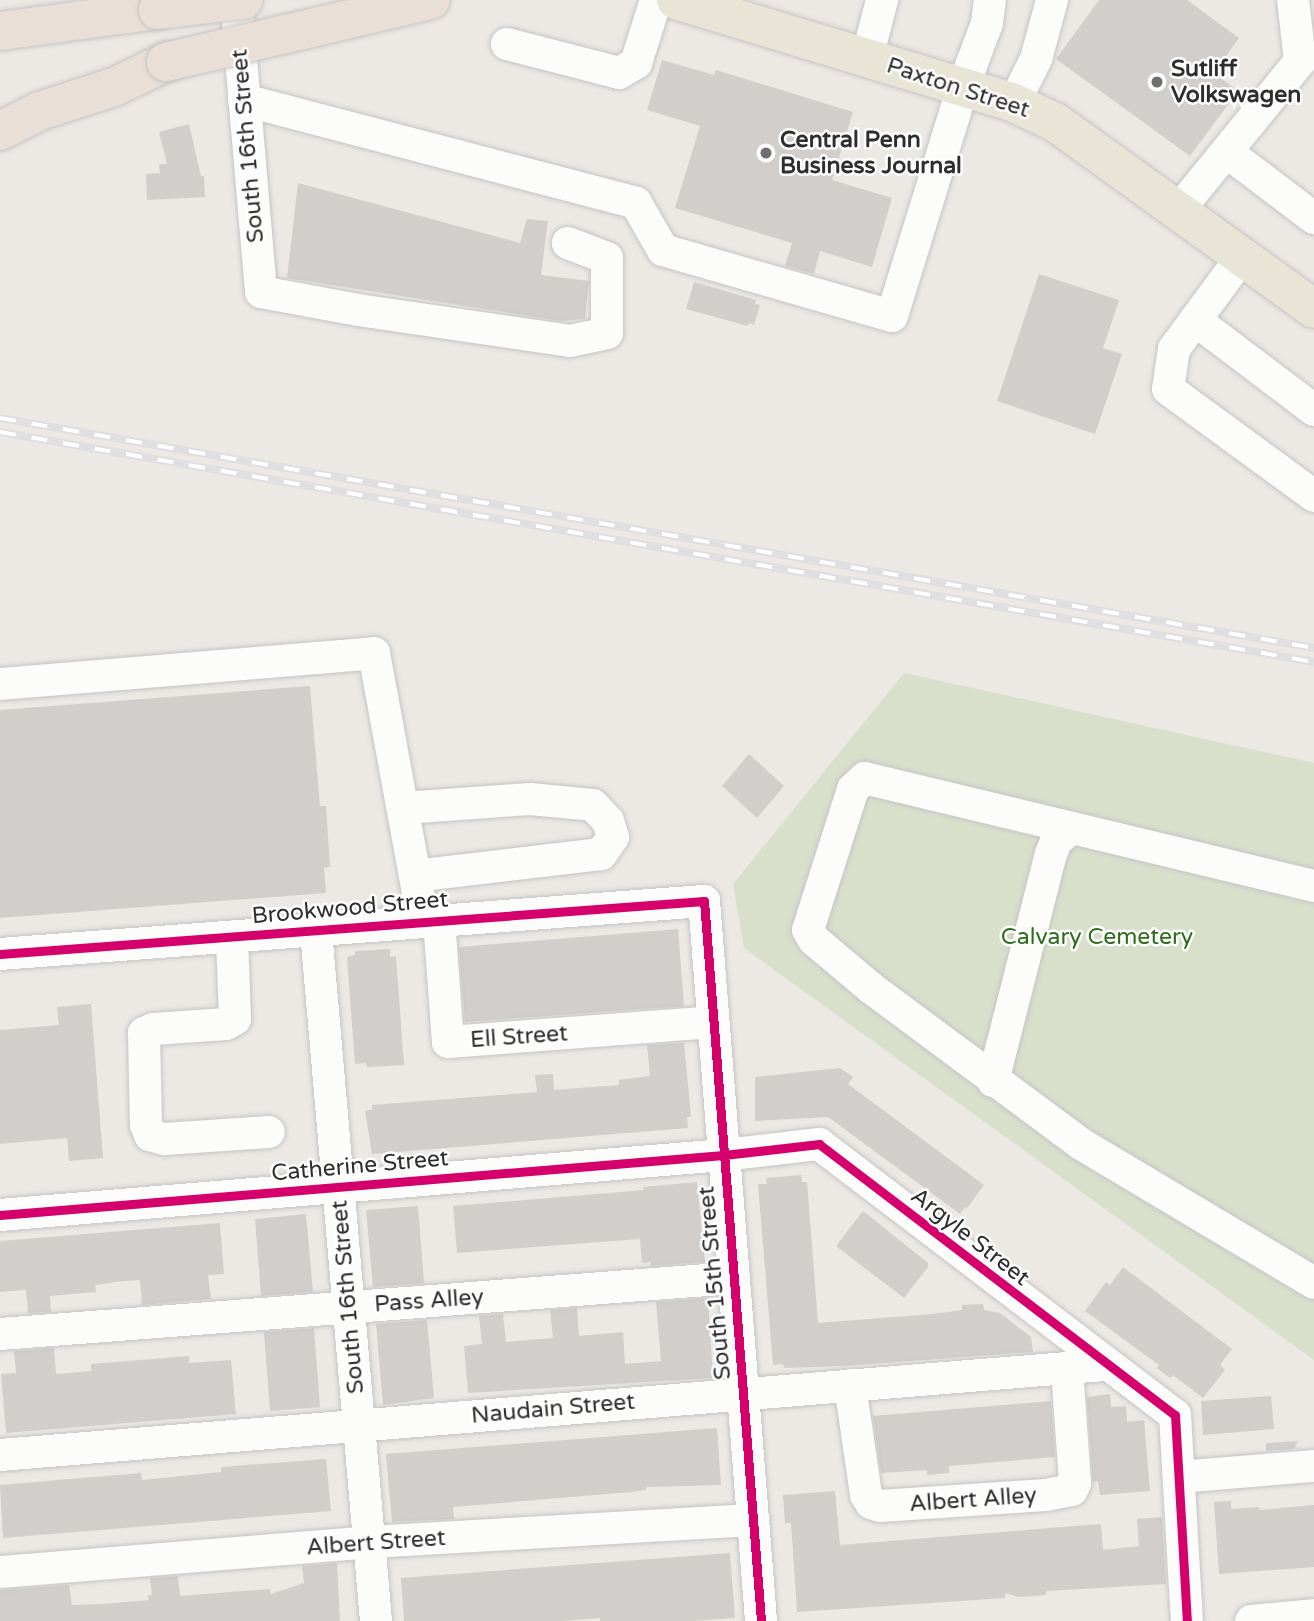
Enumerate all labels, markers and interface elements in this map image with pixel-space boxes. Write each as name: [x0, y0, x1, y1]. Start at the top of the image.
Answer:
street label: South 16th Street: [226, 48, 270, 244]
street label: Paxton Street: [883, 52, 1033, 124]
place label: Sutliff Volkswagen: [1171, 55, 1301, 109]
marker: Sutliff Volkswagen: [1149, 74, 1165, 90]
place label: Central Penn Business Journal: [780, 126, 962, 180]
marker: Central Penn Business Journal: [758, 145, 774, 161]
street label: Brookwood Street: [251, 886, 449, 930]
park label: Calvary Cemetery: [1001, 923, 1193, 951]
street label: Ell Street: [469, 1020, 569, 1054]
street label: Catherine Street: [270, 1145, 450, 1187]
street label: Argyle Street: [905, 1182, 1035, 1292]
street label: South 15th Street: [693, 1185, 737, 1381]
street label: South 16th Street: [326, 1199, 370, 1395]
street label: Pass Alley: [373, 1283, 485, 1319]
street label: Naudain Street: [470, 1388, 636, 1430]
street label: Albert Alley: [908, 1482, 1038, 1518]
street label: Albert Street: [305, 1524, 447, 1562]

